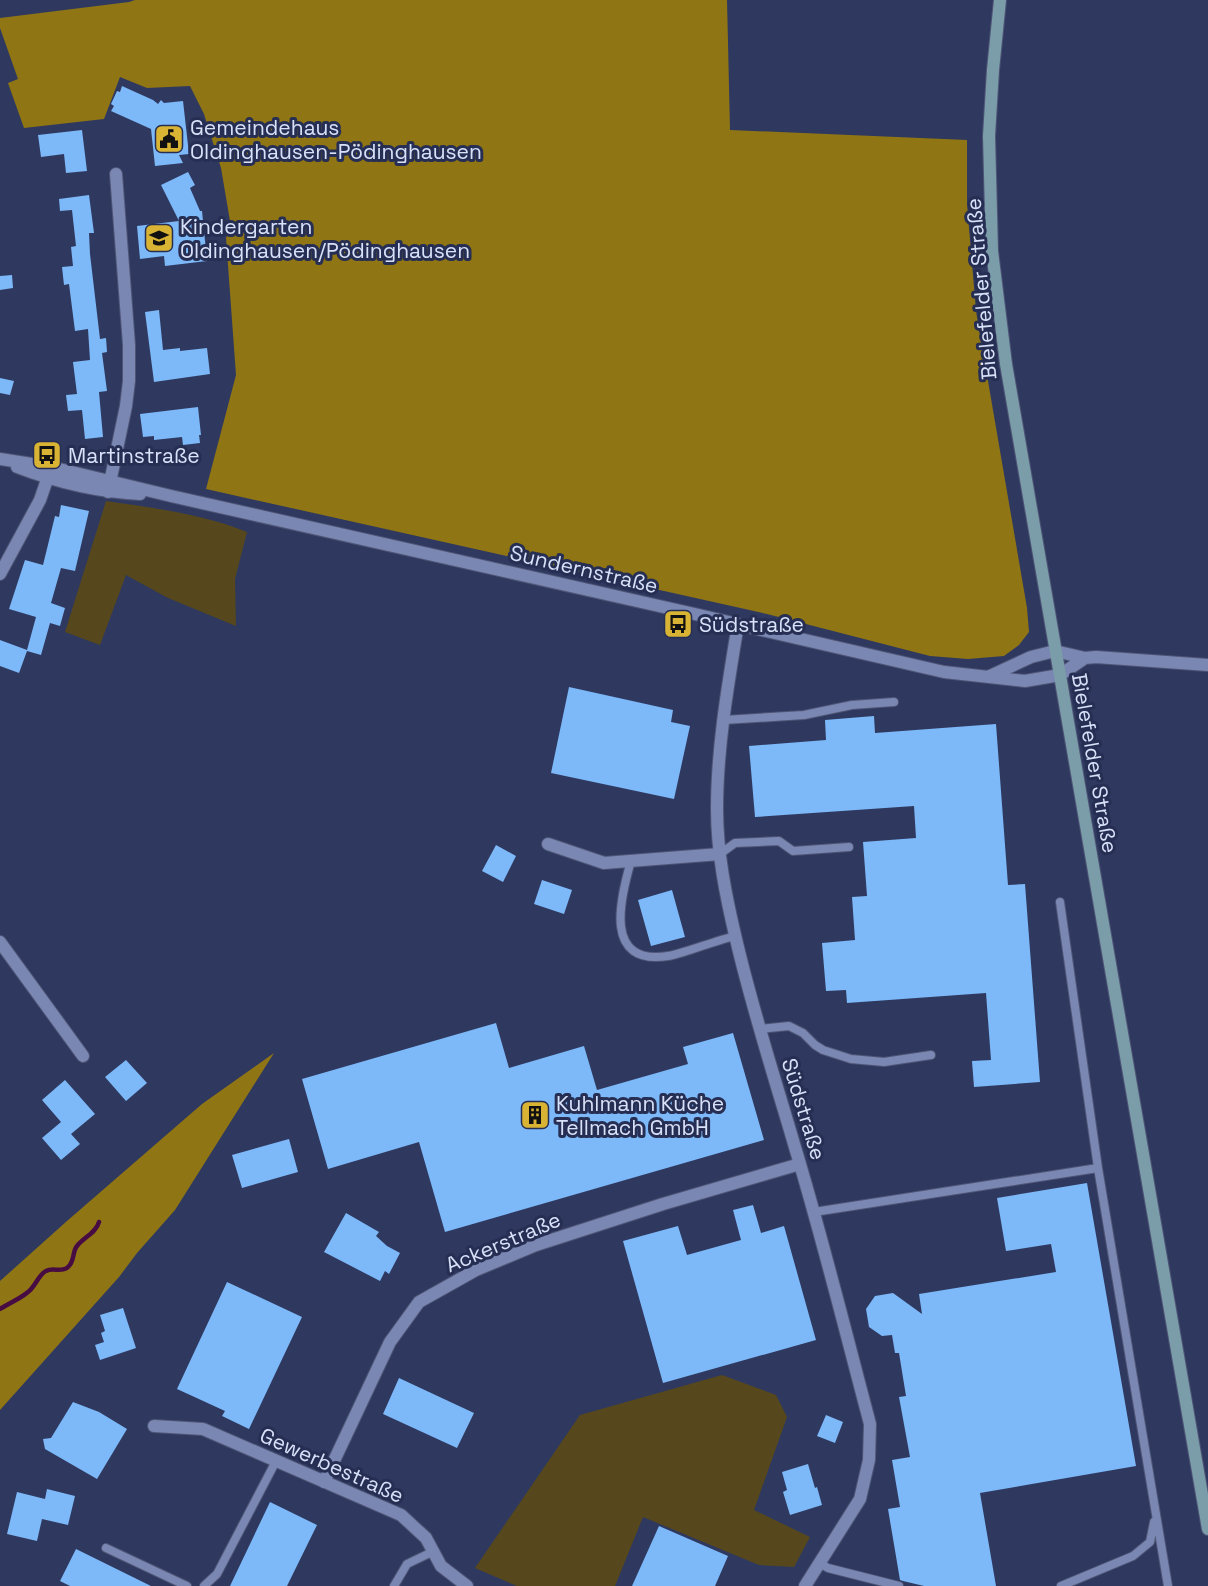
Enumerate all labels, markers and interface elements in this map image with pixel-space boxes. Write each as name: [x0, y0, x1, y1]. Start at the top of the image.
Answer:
place label: Gemeindehaus Oldinghausen-Pödinghausen: [190, 114, 482, 165]
public building icon: Gemeindehaus Oldinghausen-Pödinghausen: [153, 123, 185, 155]
street label: Bielefelder Straße: [960, 197, 1002, 381]
place label: Kindergarten Oldinghausen/Pödinghausen: [180, 213, 470, 264]
school or university icon: Kindergarten Oldinghausen/Pödinghausen: [143, 222, 175, 254]
bus stop icon: Martinstraße: [31, 439, 63, 471]
place label: Martinstraße: [68, 442, 200, 469]
street label: Sundernstraße: [507, 539, 661, 599]
bus stop icon: Südstraße: [662, 608, 694, 640]
place label: Südstraße: [699, 611, 804, 638]
street label: Bielefelder Straße: [1066, 671, 1124, 855]
street label: Südstraße: [776, 1055, 832, 1163]
place label: Kuhlmann Küche Tellmach GmbH: [556, 1090, 724, 1141]
building icon: Kuhlmann Küche Tellmach GmbH: [519, 1099, 551, 1131]
street label: Ackerstraße: [441, 1206, 565, 1278]
street label: Gewerbestraße: [256, 1421, 408, 1509]

